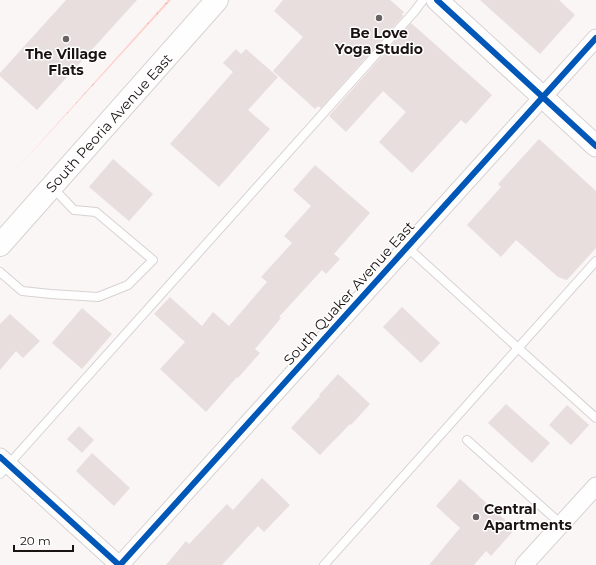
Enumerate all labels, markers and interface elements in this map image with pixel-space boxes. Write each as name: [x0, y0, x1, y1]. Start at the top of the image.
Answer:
marker: Be Love Yoga Studio: [374, 13, 384, 23]
place label: Be Love Yoga Studio: [334, 24, 423, 58]
marker: The Village Flats: [61, 34, 71, 44]
place label: The Village Flats: [25, 45, 107, 79]
street label: South Peoria Avenue East: [42, 50, 176, 196]
street label: South Quaker Avenue East: [280, 217, 419, 369]
place label: Central Apartments: [483, 500, 573, 534]
marker: Central Apartments: [471, 512, 481, 522]
scale bar: [14, 527, 73, 553]
text: 20 m: [20, 533, 51, 548]

